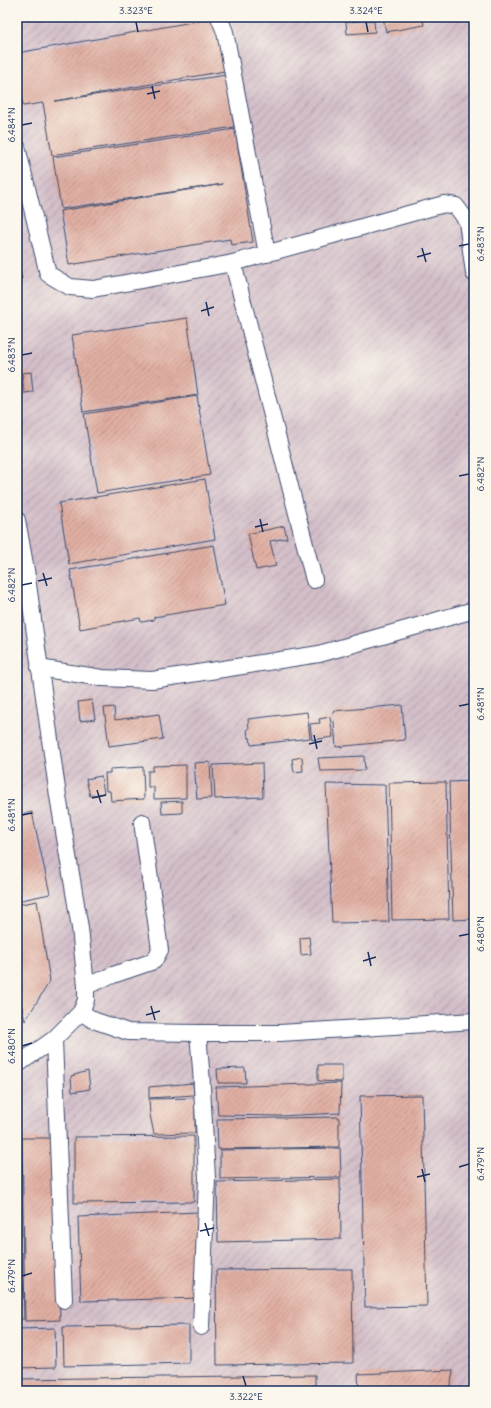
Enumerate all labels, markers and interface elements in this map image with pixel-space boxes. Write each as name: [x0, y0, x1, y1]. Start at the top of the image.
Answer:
text: 3.323°E: [119, 4, 153, 17]
text: 3.324°E: [349, 4, 383, 17]
text: 6.484°N: [5, 107, 18, 143]
text: 6.483°N: [474, 226, 487, 262]
text: 6.483°N: [5, 337, 18, 373]
text: 6.482°N: [474, 457, 487, 491]
text: 6.482°N: [5, 568, 18, 602]
text: 6.481°N: [474, 687, 487, 721]
text: 6.481°N: [5, 798, 18, 832]
text: 6.480°N: [474, 916, 487, 952]
text: 6.480°N: [5, 1028, 18, 1064]
text: 6.479°N: [474, 1147, 487, 1181]
text: 6.479°N: [5, 1259, 18, 1293]
text: 3.322°E: [229, 1390, 263, 1403]

